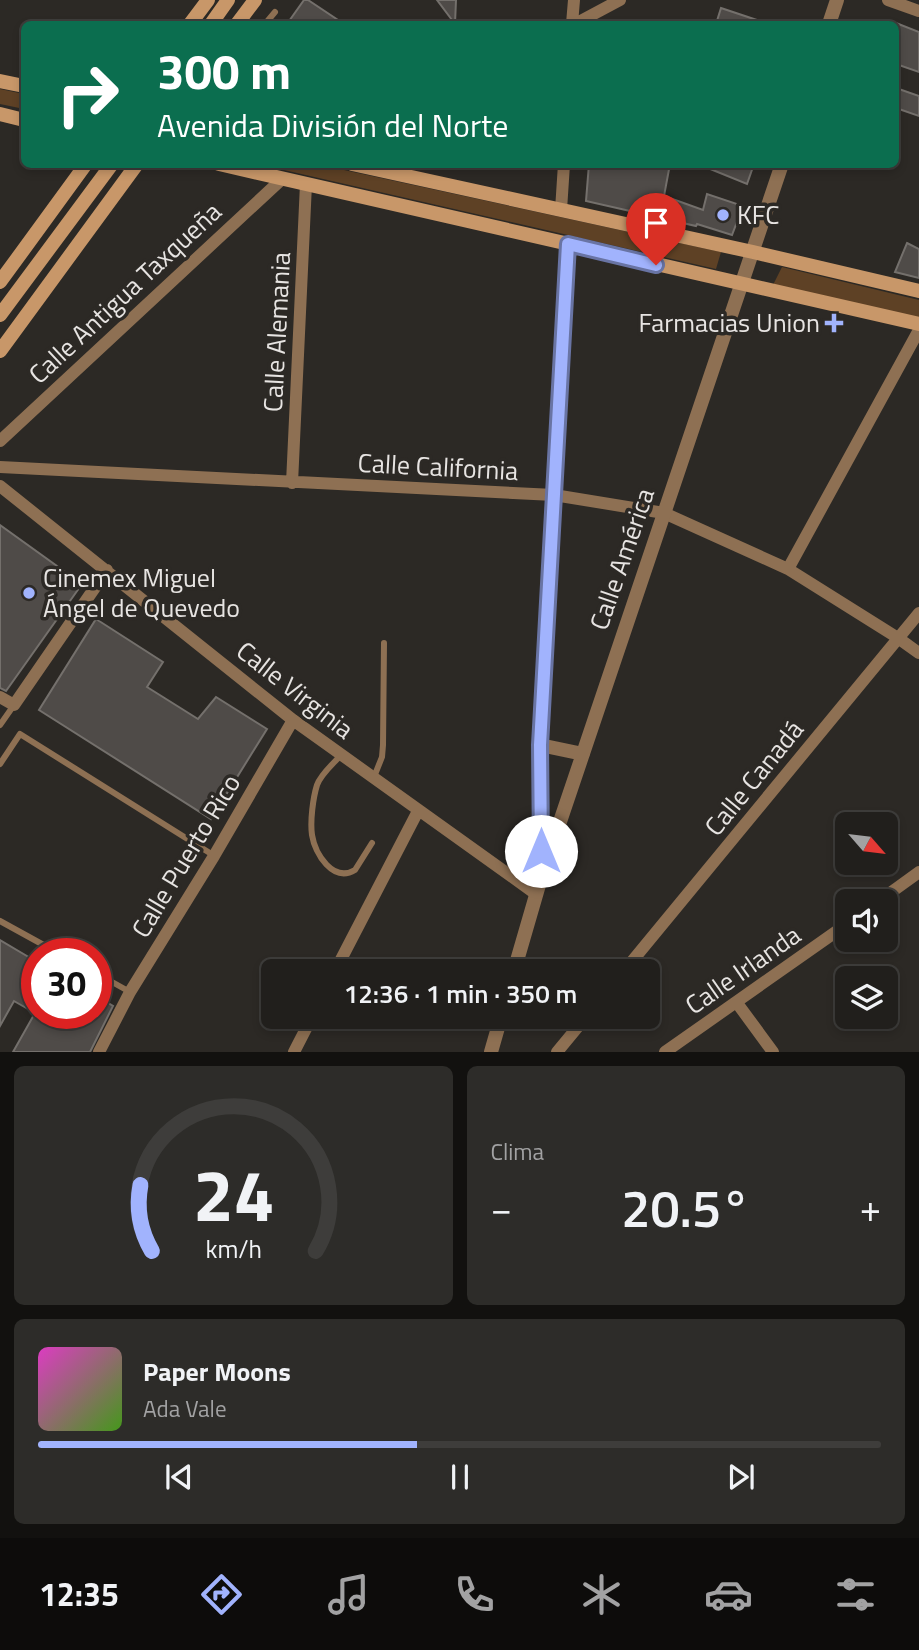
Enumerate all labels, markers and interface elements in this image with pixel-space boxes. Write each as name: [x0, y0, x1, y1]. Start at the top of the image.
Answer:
text: 300 m: [157, 33, 291, 108]
icon: right: [42, 49, 133, 140]
text: Avenida División del Norte: [157, 101, 508, 149]
street label: Calle Antigua Taxqueña: [19, 193, 230, 393]
pin: [626, 193, 686, 265]
place label: KFC: [737, 195, 779, 234]
icon: arrive: [637, 204, 675, 242]
marker: KFC: [715, 207, 731, 223]
street label: Calle Alemania: [253, 251, 300, 413]
place label: Farmacias Union: [638, 303, 820, 342]
marker: Farmacias Union: [826, 315, 842, 331]
street label: Calle California: [357, 443, 519, 490]
street label: Calle América: [579, 483, 664, 635]
place label: Cinemex Miguel Ángel de Quevedo: [43, 558, 240, 627]
marker: Cinemex Miguel Ángel de Quevedo: [21, 585, 37, 601]
street label: Calle Virginia: [228, 631, 362, 748]
street label: Calle Canadá: [695, 711, 812, 844]
street label: Calle Puerto Rico: [121, 767, 250, 945]
north arrow: [835, 812, 898, 875]
map controls: [835, 812, 898, 1029]
position arrow: [504, 814, 578, 888]
button: sound: [835, 889, 898, 952]
street label: Calle Irlanda: [677, 915, 808, 1024]
speed limit sign: 30: [21, 938, 112, 1029]
button: layers: [835, 966, 898, 1029]
text: 12:36 · 1 min · 350 m: [344, 974, 577, 1013]
text: Clima: [491, 1134, 544, 1169]
text: 24: [192, 1140, 274, 1250]
text: 20.5°: [621, 1168, 750, 1247]
text: −: [491, 1179, 512, 1237]
text: +: [860, 1179, 881, 1237]
text: km/h: [205, 1230, 262, 1268]
text: Paper Moons: [143, 1352, 291, 1391]
text: Ada Vale: [143, 1391, 227, 1426]
icon: previous: [160, 1458, 198, 1496]
icon: pause: [441, 1458, 479, 1496]
icon: next: [722, 1458, 760, 1496]
text: 12:35: [39, 1570, 119, 1618]
icon: directions: [197, 1570, 246, 1619]
icon: music: [324, 1570, 373, 1619]
icon: phone: [450, 1570, 499, 1619]
icon: climate: [577, 1570, 626, 1619]
icon: car: [704, 1570, 753, 1619]
icon: filters: [831, 1570, 880, 1619]

